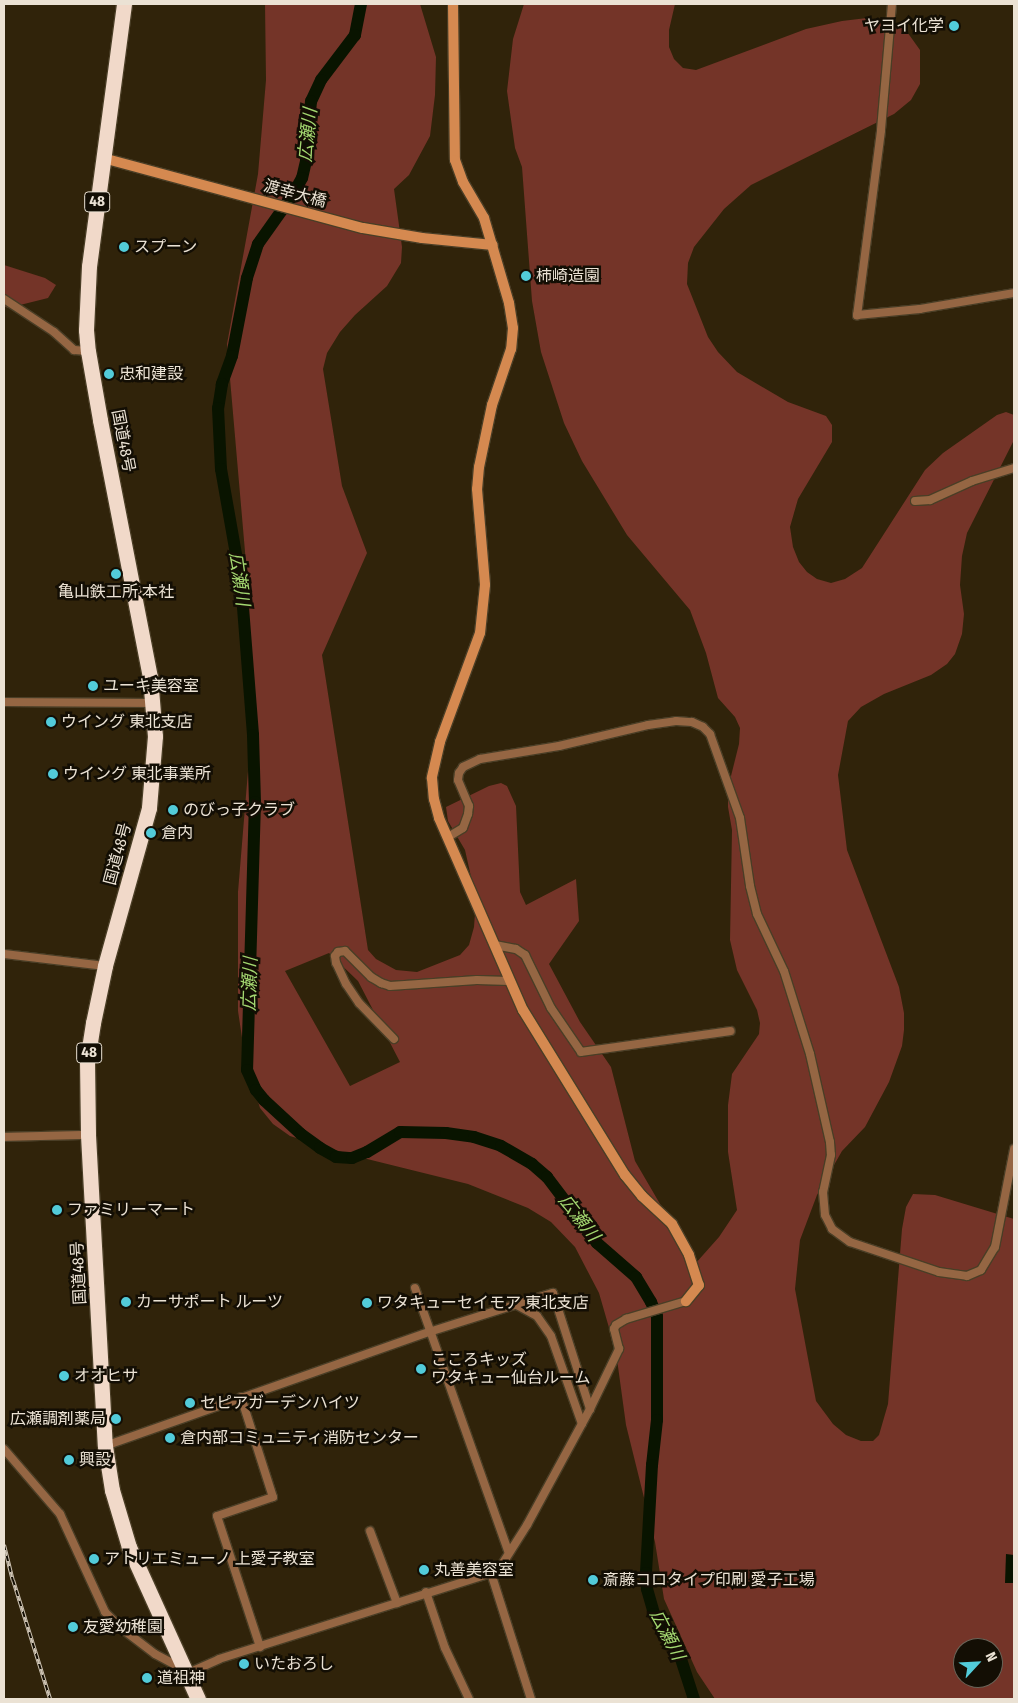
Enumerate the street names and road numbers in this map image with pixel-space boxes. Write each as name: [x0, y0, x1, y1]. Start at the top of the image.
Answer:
street label: 渡幸大橋: [262, 176, 328, 212]
road number: 48: [83, 190, 111, 214]
street label: 国道48号: [107, 408, 139, 474]
street label: 国道48号: [100, 821, 136, 887]
road number: 48: [75, 1040, 103, 1066]
street label: 国道48号: [68, 1241, 90, 1305]

